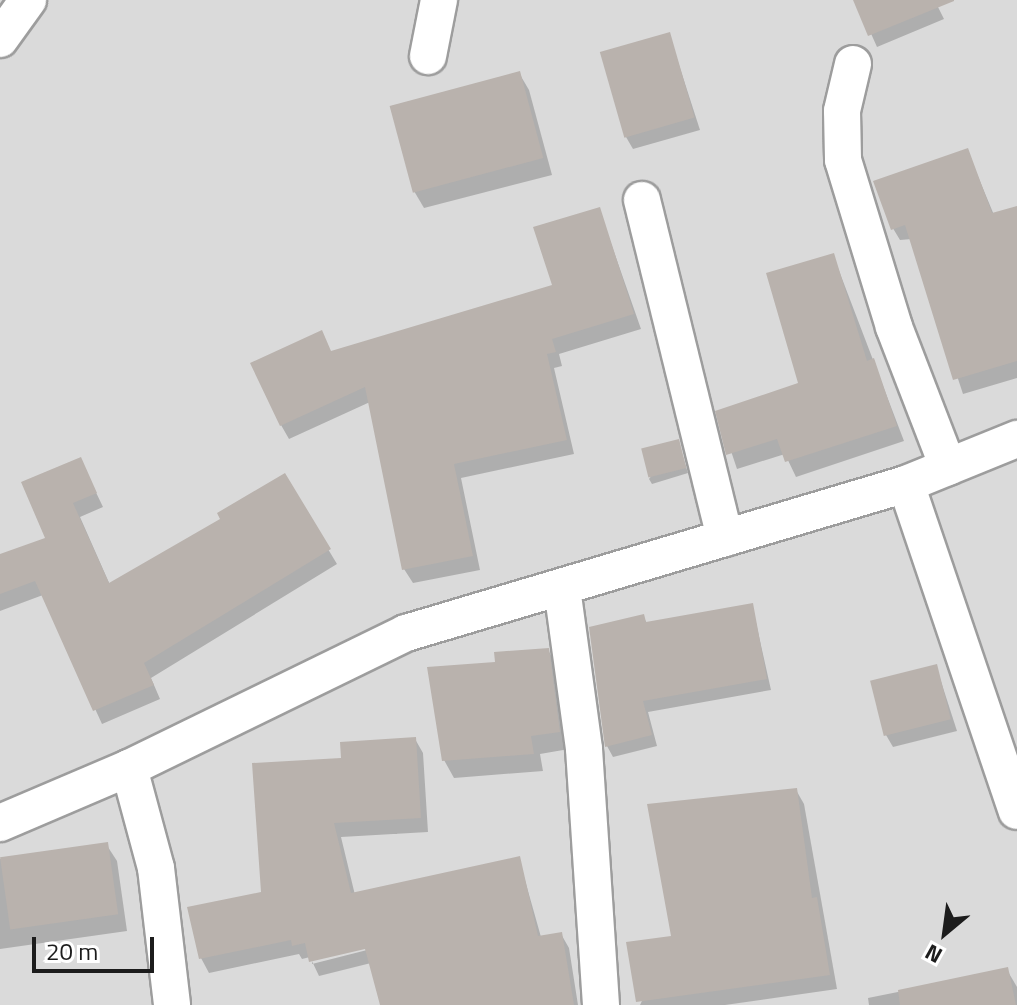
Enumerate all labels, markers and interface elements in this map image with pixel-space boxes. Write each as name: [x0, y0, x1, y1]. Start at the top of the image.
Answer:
north arrow: [905, 893, 985, 973]
scale bar: [36, 921, 158, 971]
text: 20 m: [46, 933, 98, 969]
text: N: [918, 935, 948, 973]

